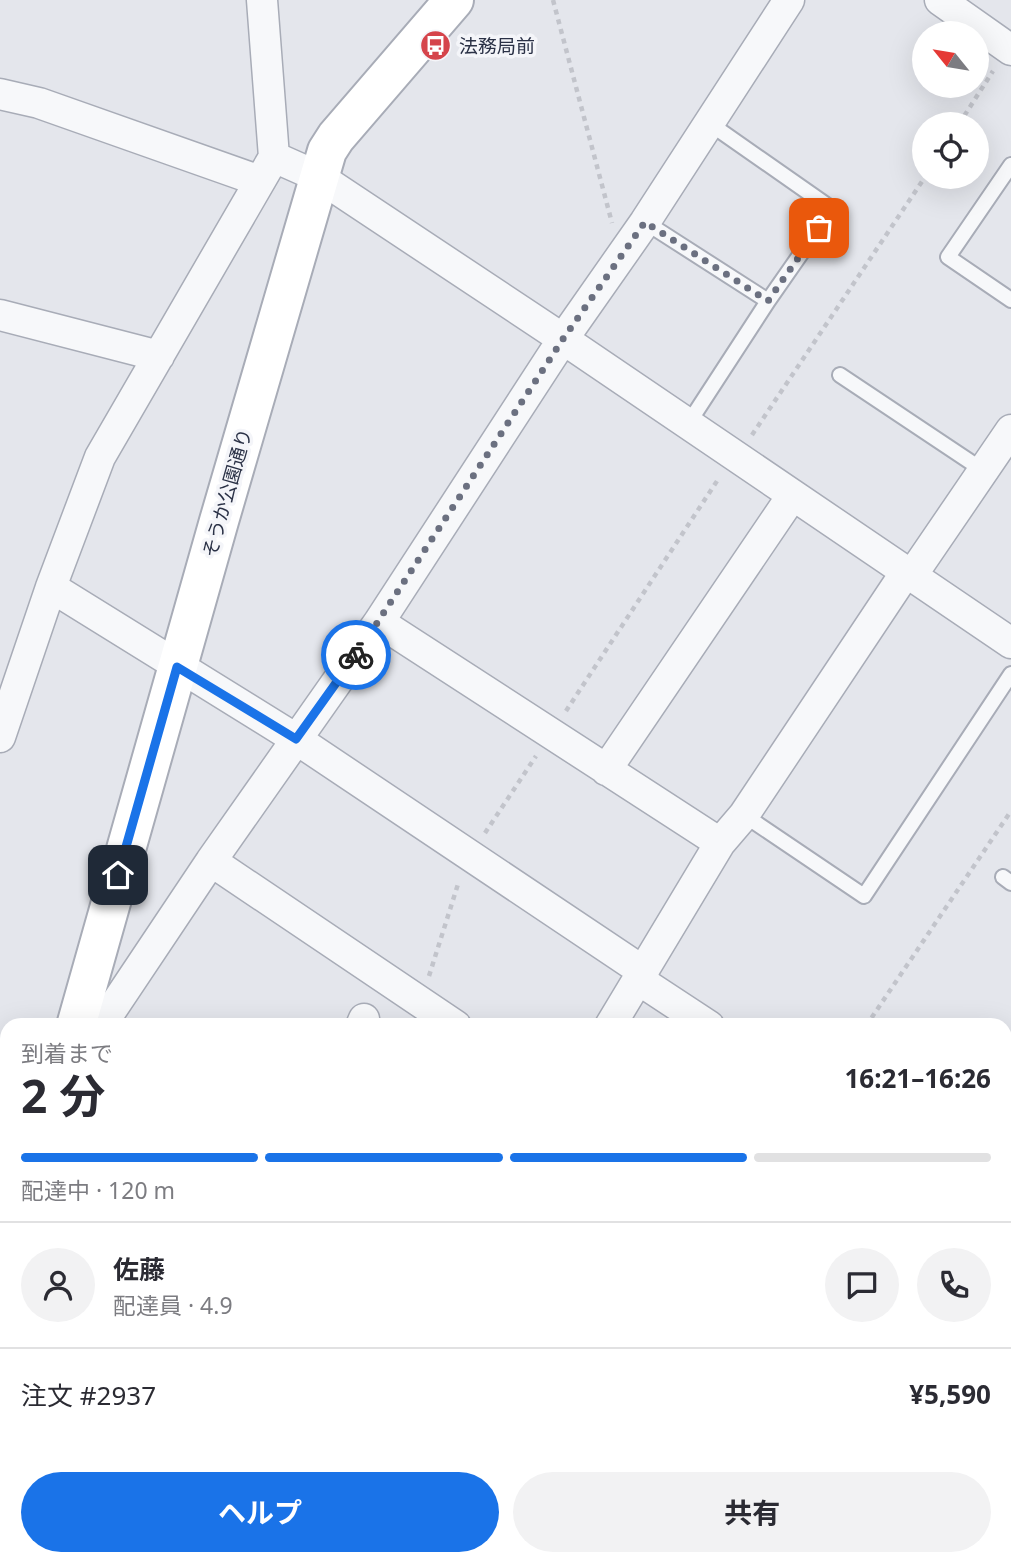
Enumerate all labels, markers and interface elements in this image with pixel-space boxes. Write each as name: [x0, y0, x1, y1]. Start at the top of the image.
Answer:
north arrow: [912, 21, 989, 98]
map controls: [912, 21, 989, 189]
bus stop icon: 法務局前: [419, 29, 453, 63]
place label: 法務局前: [459, 33, 535, 59]
button: locate: [912, 112, 989, 189]
pin: [789, 198, 849, 258]
icon: bag: [800, 209, 838, 247]
street label: そうか公園通り: [196, 425, 258, 561]
courier: [321, 620, 391, 690]
icon: bike: [337, 636, 375, 674]
pin: [88, 845, 148, 905]
icon: home: [99, 856, 137, 894]
text: 到着まで: [21, 1037, 113, 1069]
text: 16:21–16:26: [844, 1060, 991, 1096]
text: 2 分: [21, 1064, 105, 1126]
text: 配達中 · 120 m: [21, 1174, 175, 1206]
button: person: [21, 1248, 95, 1322]
button: chat: [825, 1248, 899, 1322]
button: phone: [917, 1248, 991, 1322]
text: 佐藤: [113, 1251, 165, 1287]
text: 配達員 · 4.9: [113, 1289, 233, 1321]
text: ¥5,590: [909, 1376, 991, 1412]
text: 注文 #2937: [21, 1377, 156, 1413]
button: ヘルプ: [21, 1472, 499, 1552]
button: 共有: [513, 1472, 991, 1552]

